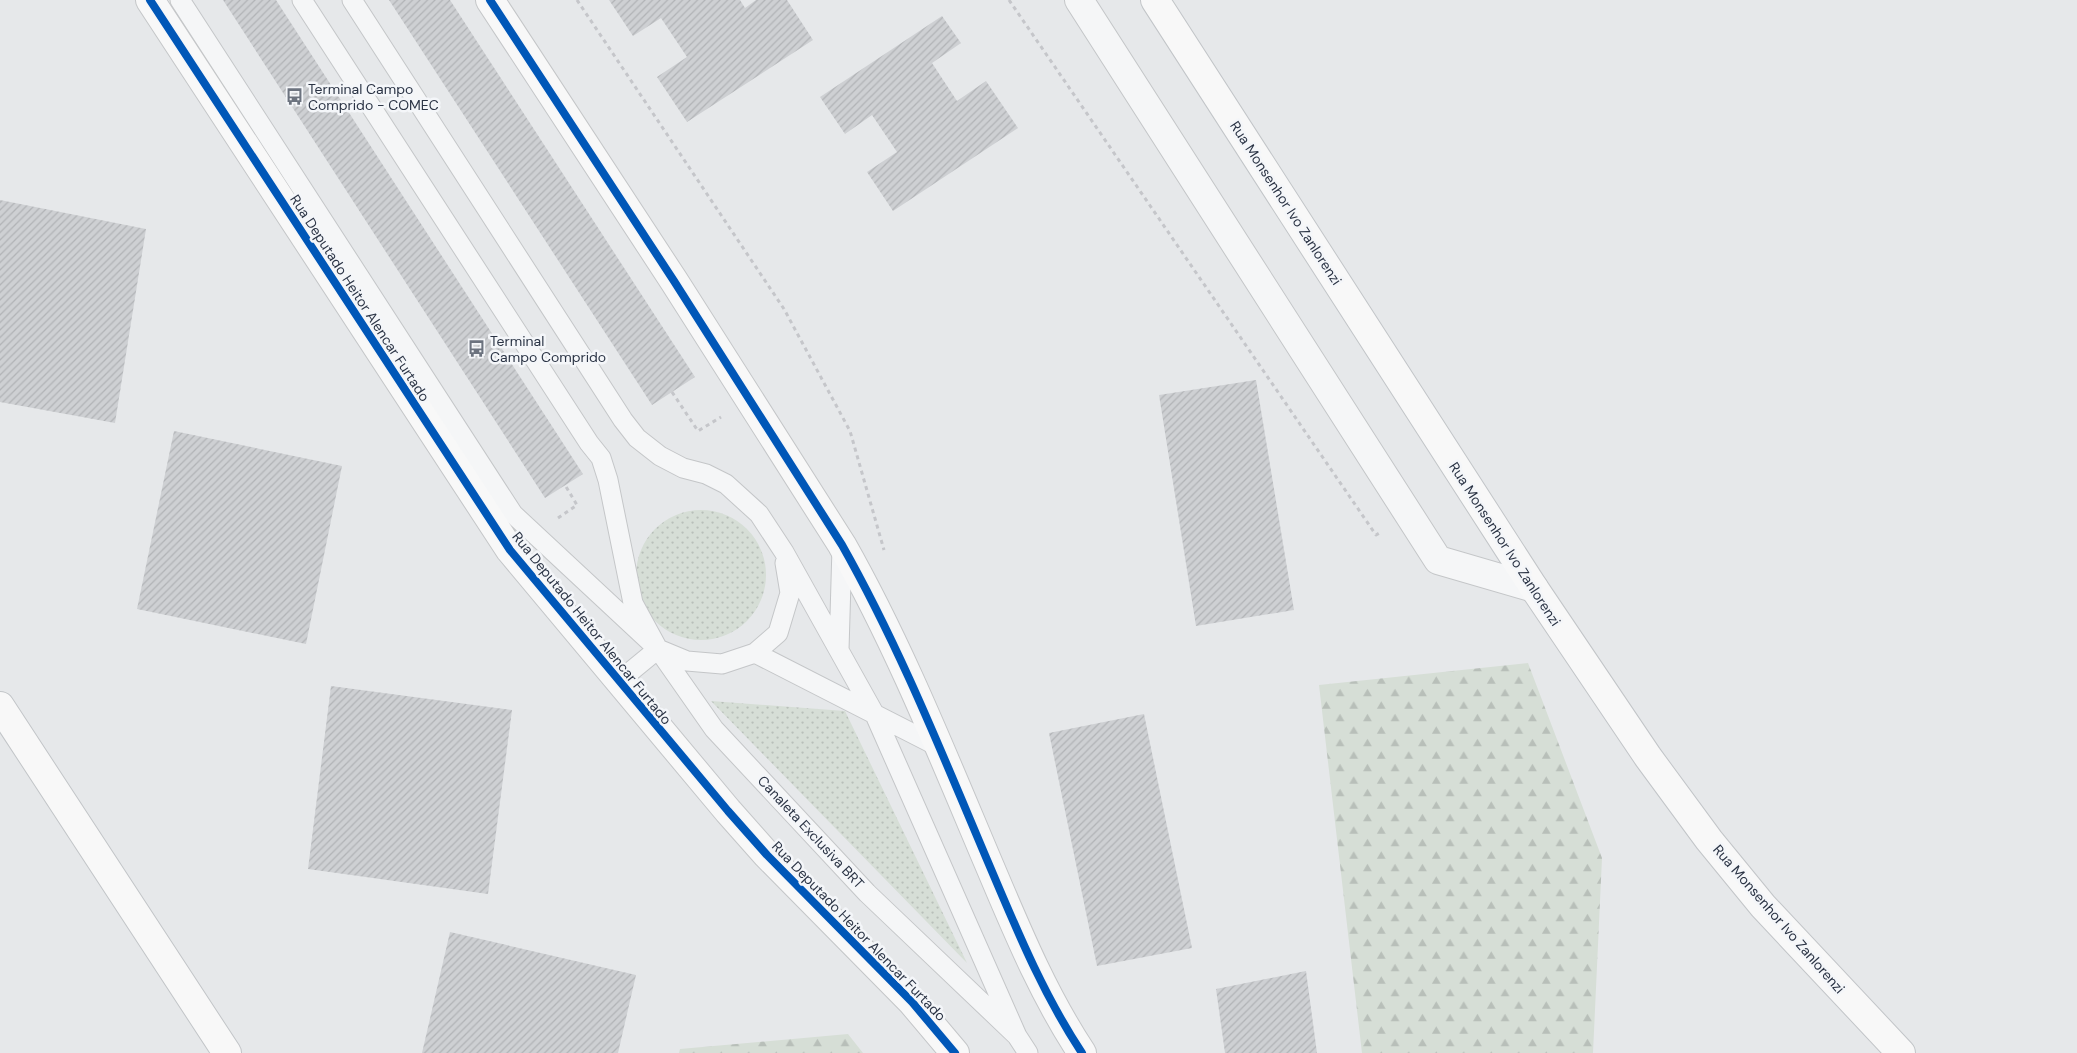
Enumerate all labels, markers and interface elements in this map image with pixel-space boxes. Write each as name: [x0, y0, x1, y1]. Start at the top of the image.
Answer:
place label: Terminal Campo Comprido - COMEC: [308, 80, 439, 114]
bus stop icon: Terminal Campo Comprido - COMEC: [284, 87, 304, 107]
street label: Rua Monsenhor Ivo Zanlorenzi: [1226, 118, 1346, 288]
street label: Rua Deputado Heitor Alencar Furtado: [286, 191, 434, 405]
place label: Terminal Campo Comprido: [490, 332, 606, 366]
bus stop icon: Terminal Campo Comprido: [466, 339, 486, 359]
street label: Rua Monsenhor Ivo Zanlorenzi: [1445, 459, 1565, 629]
street label: Rua Deputado Heitor Alencar Furtado: [509, 528, 675, 728]
street label: Canaleta Exclusiva BRT: [754, 772, 868, 892]
street label: Rua Deputado Heitor Alencar Furtado: [768, 837, 950, 1025]
street label: Rua Monsenhor Ivo Zanlorenzi: [1709, 841, 1849, 997]

